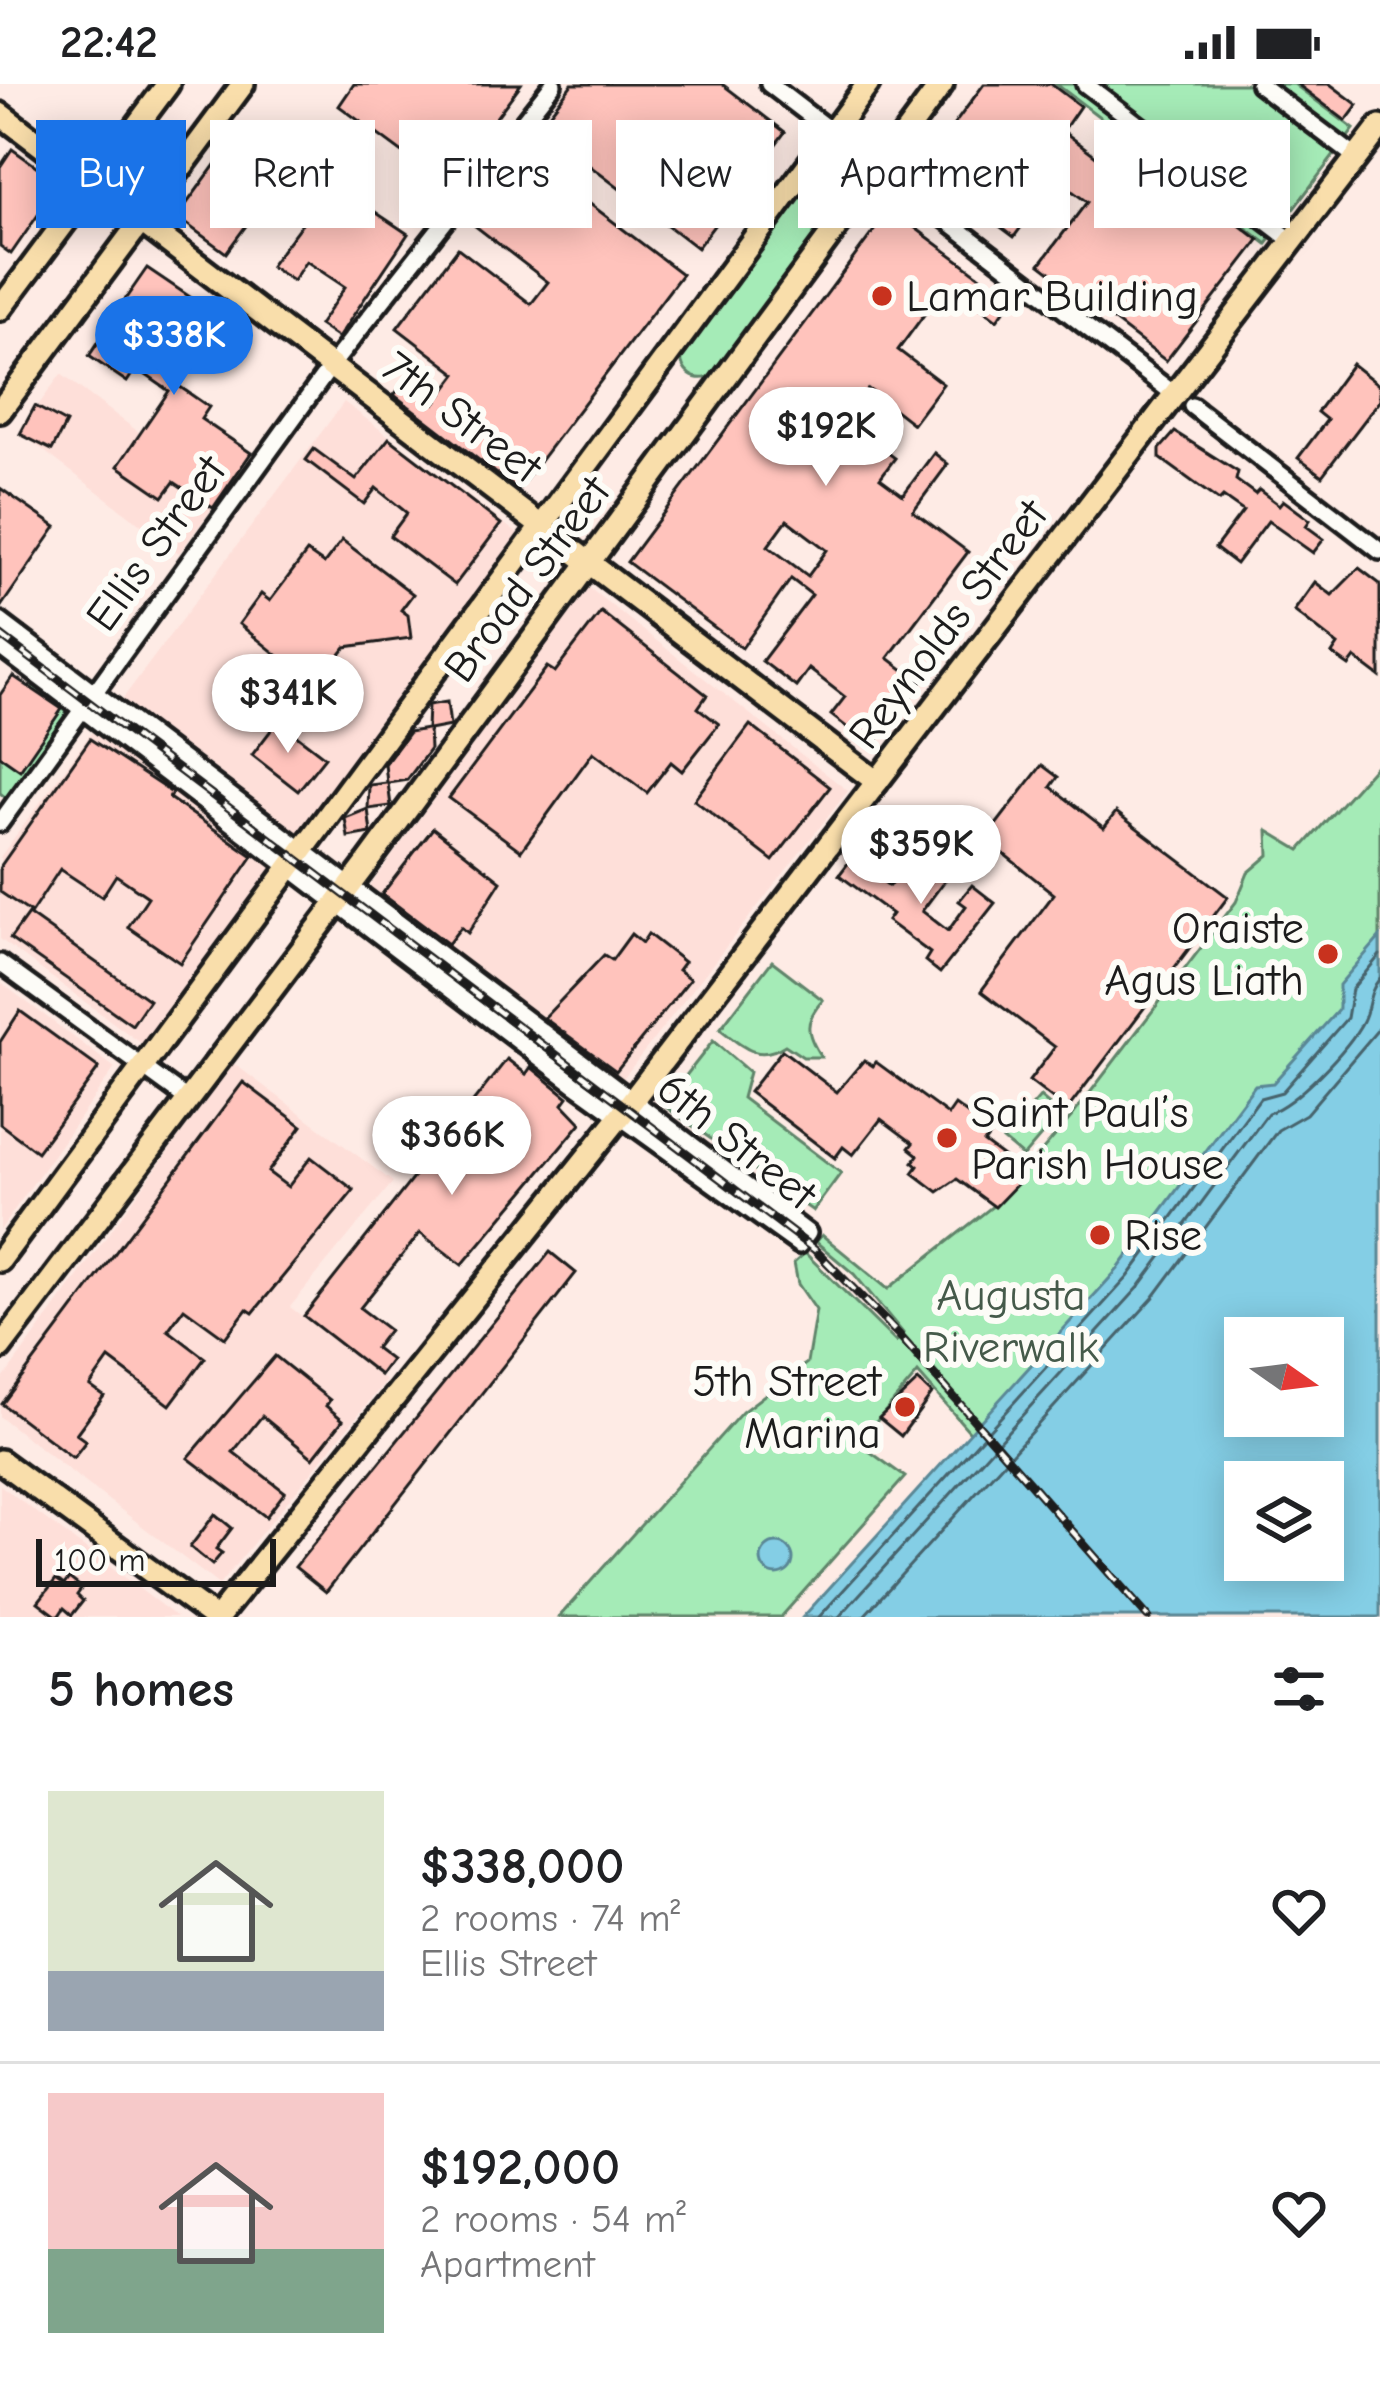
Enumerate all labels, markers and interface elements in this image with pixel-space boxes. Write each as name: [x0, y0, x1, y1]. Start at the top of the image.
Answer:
text: 22:42: [60, 16, 158, 68]
chip: Buy: [36, 120, 186, 228]
chip: Rent: [210, 120, 375, 228]
chip: Filters: [399, 120, 592, 228]
chip: New: [616, 120, 774, 228]
chip: Apartment: [798, 120, 1070, 228]
chip: House: [1094, 120, 1290, 228]
place label: Lamar Building: [906, 270, 1198, 322]
marker: Lamar Building: [869, 283, 895, 309]
pin: $338K: [90, 296, 258, 398]
text: $338K: [122, 312, 226, 357]
street label: 7th Street: [372, 340, 553, 494]
pin: $192K: [742, 387, 910, 489]
text: $192K: [776, 403, 876, 448]
street label: Ellis Street: [75, 444, 238, 641]
street label: Broad Street: [433, 465, 622, 692]
street label: Reynolds Street: [838, 489, 1059, 759]
pin: $341K: [204, 654, 372, 756]
text: $341K: [239, 670, 337, 715]
pin: $359K: [837, 805, 1005, 907]
text: $359K: [868, 821, 974, 866]
place label: Oraiste Agus Liath: [1104, 902, 1304, 1006]
marker: Oraiste Agus Liath: [1315, 941, 1341, 967]
street label: 6th Street: [647, 1061, 828, 1221]
place label: Saint Paul’s Parish House: [971, 1086, 1224, 1190]
pin: $366K: [368, 1096, 536, 1198]
text: $366K: [399, 1112, 505, 1157]
marker: Saint Paul’s Parish House: [934, 1125, 960, 1151]
place label: Rise: [1124, 1209, 1202, 1261]
marker: Rise: [1087, 1222, 1113, 1248]
park label: Augusta Riverwalk: [923, 1269, 1099, 1373]
north arrow: [1224, 1317, 1344, 1437]
map controls: [1224, 1317, 1344, 1581]
place label: 5th Street Marina: [692, 1355, 882, 1459]
marker: 5th Street Marina: [892, 1394, 918, 1420]
button: layers: [1224, 1461, 1344, 1581]
scale bar: [36, 1533, 276, 1586]
text: 100 m: [54, 1541, 146, 1579]
icon: filters: [1266, 1656, 1332, 1722]
text: 5 homes: [48, 1660, 234, 1719]
text: $338,000: [420, 1837, 624, 1896]
icon: home: [144, 1839, 288, 1983]
icon: heart: [1266, 1878, 1332, 1944]
text: 2 rooms · 74 m²: [420, 1896, 680, 1941]
text: Ellis Street: [420, 1941, 596, 1986]
text: $192,000: [420, 2138, 620, 2197]
icon: home: [144, 2141, 288, 2285]
icon: heart: [1266, 2180, 1332, 2246]
text: 2 rooms · 54 m²: [420, 2197, 686, 2242]
text: Apartment: [420, 2242, 595, 2287]

